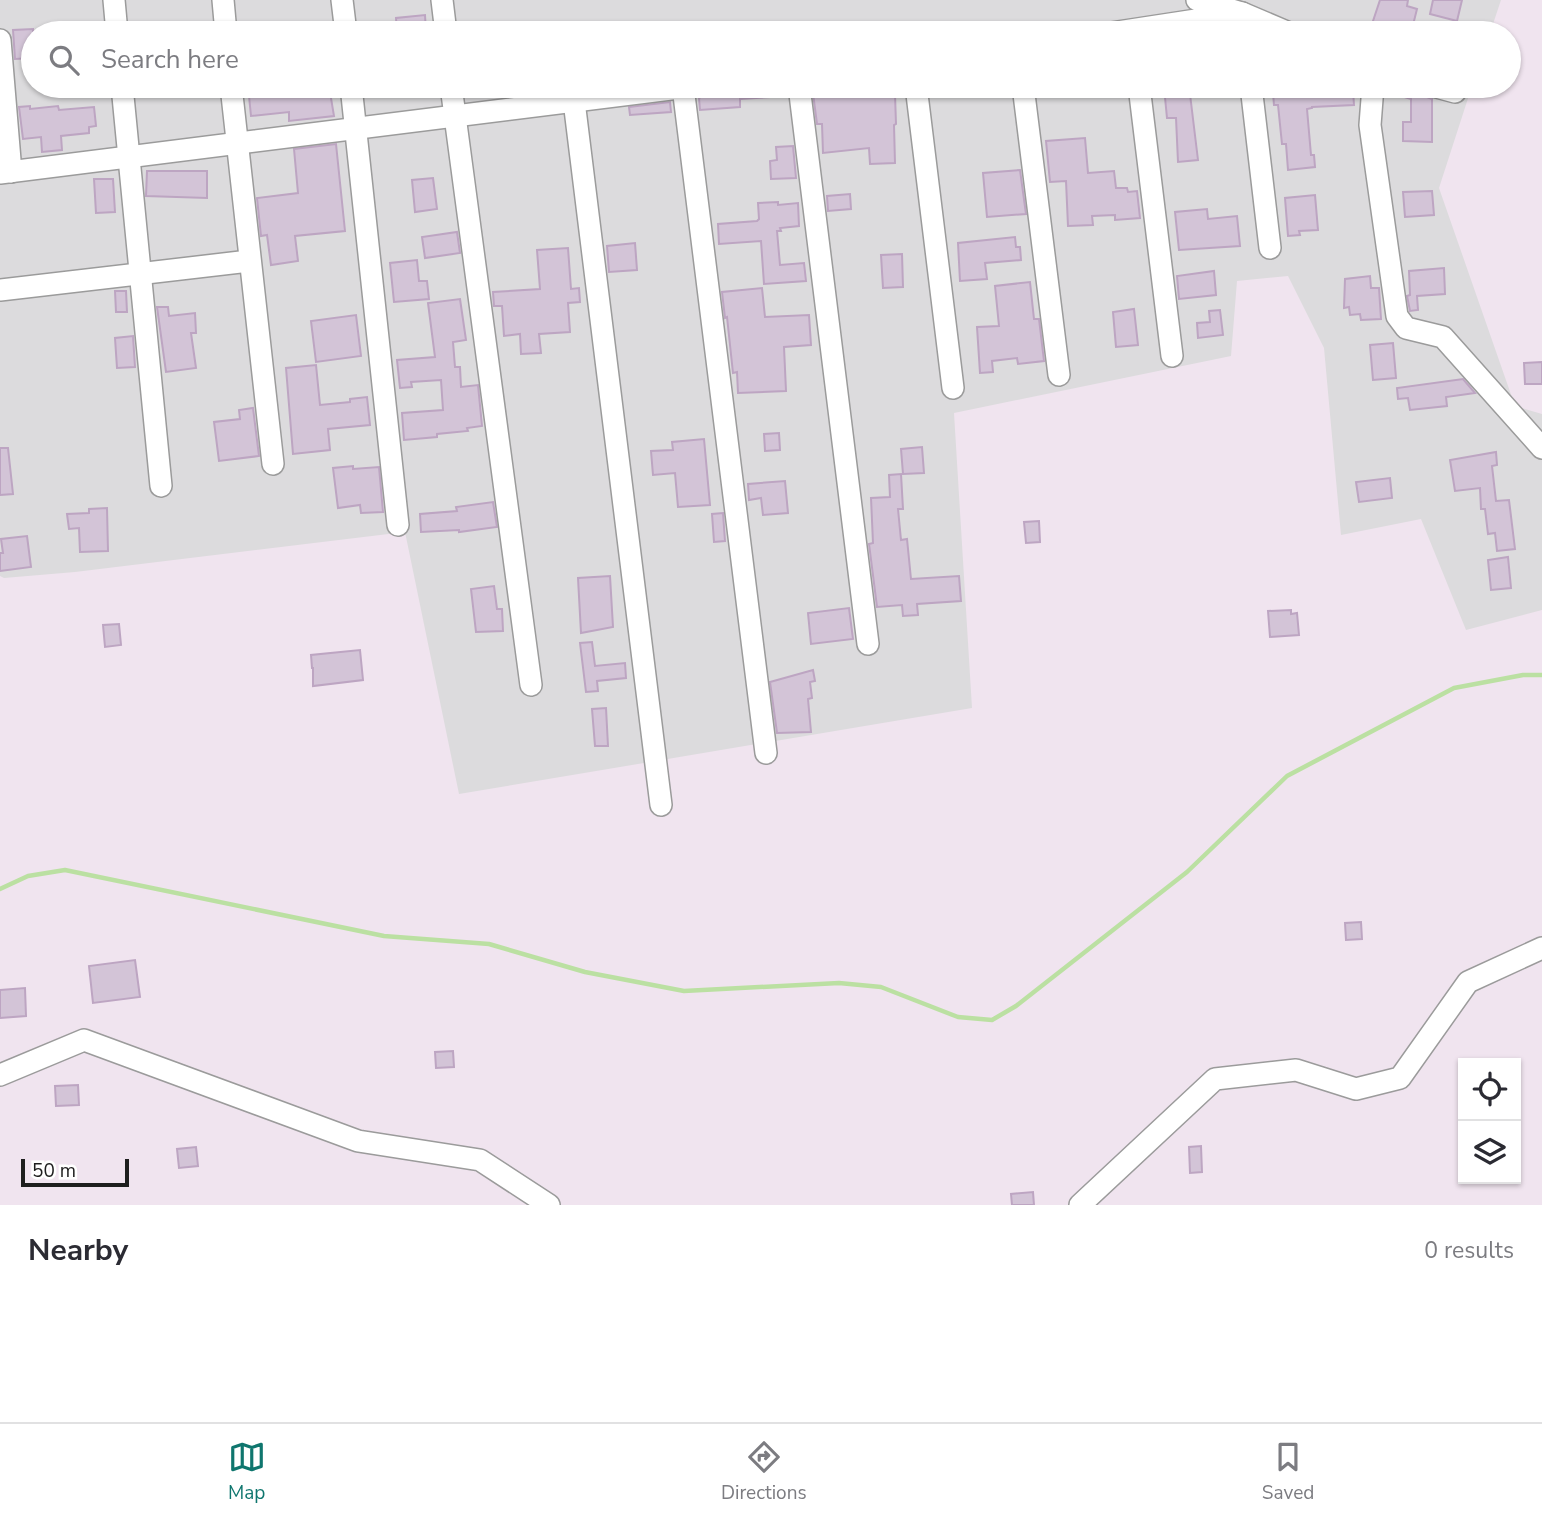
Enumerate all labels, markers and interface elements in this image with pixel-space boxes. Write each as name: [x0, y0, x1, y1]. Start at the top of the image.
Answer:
search box: [21, 21, 1521, 98]
icon: search: [45, 41, 83, 79]
text: Search here: [101, 42, 239, 77]
map controls: [1458, 1058, 1521, 1184]
button: locate: [1458, 1058, 1521, 1121]
button: layers: [1458, 1121, 1521, 1184]
scale bar: [21, 1156, 130, 1188]
text: 50 m: [32, 1158, 76, 1184]
text: Nearby: [28, 1230, 128, 1271]
text: 0 results: [1424, 1235, 1514, 1266]
tab: Map: [228, 1438, 266, 1506]
tab: Directions: [721, 1438, 807, 1506]
tab: Saved: [1262, 1438, 1314, 1506]

